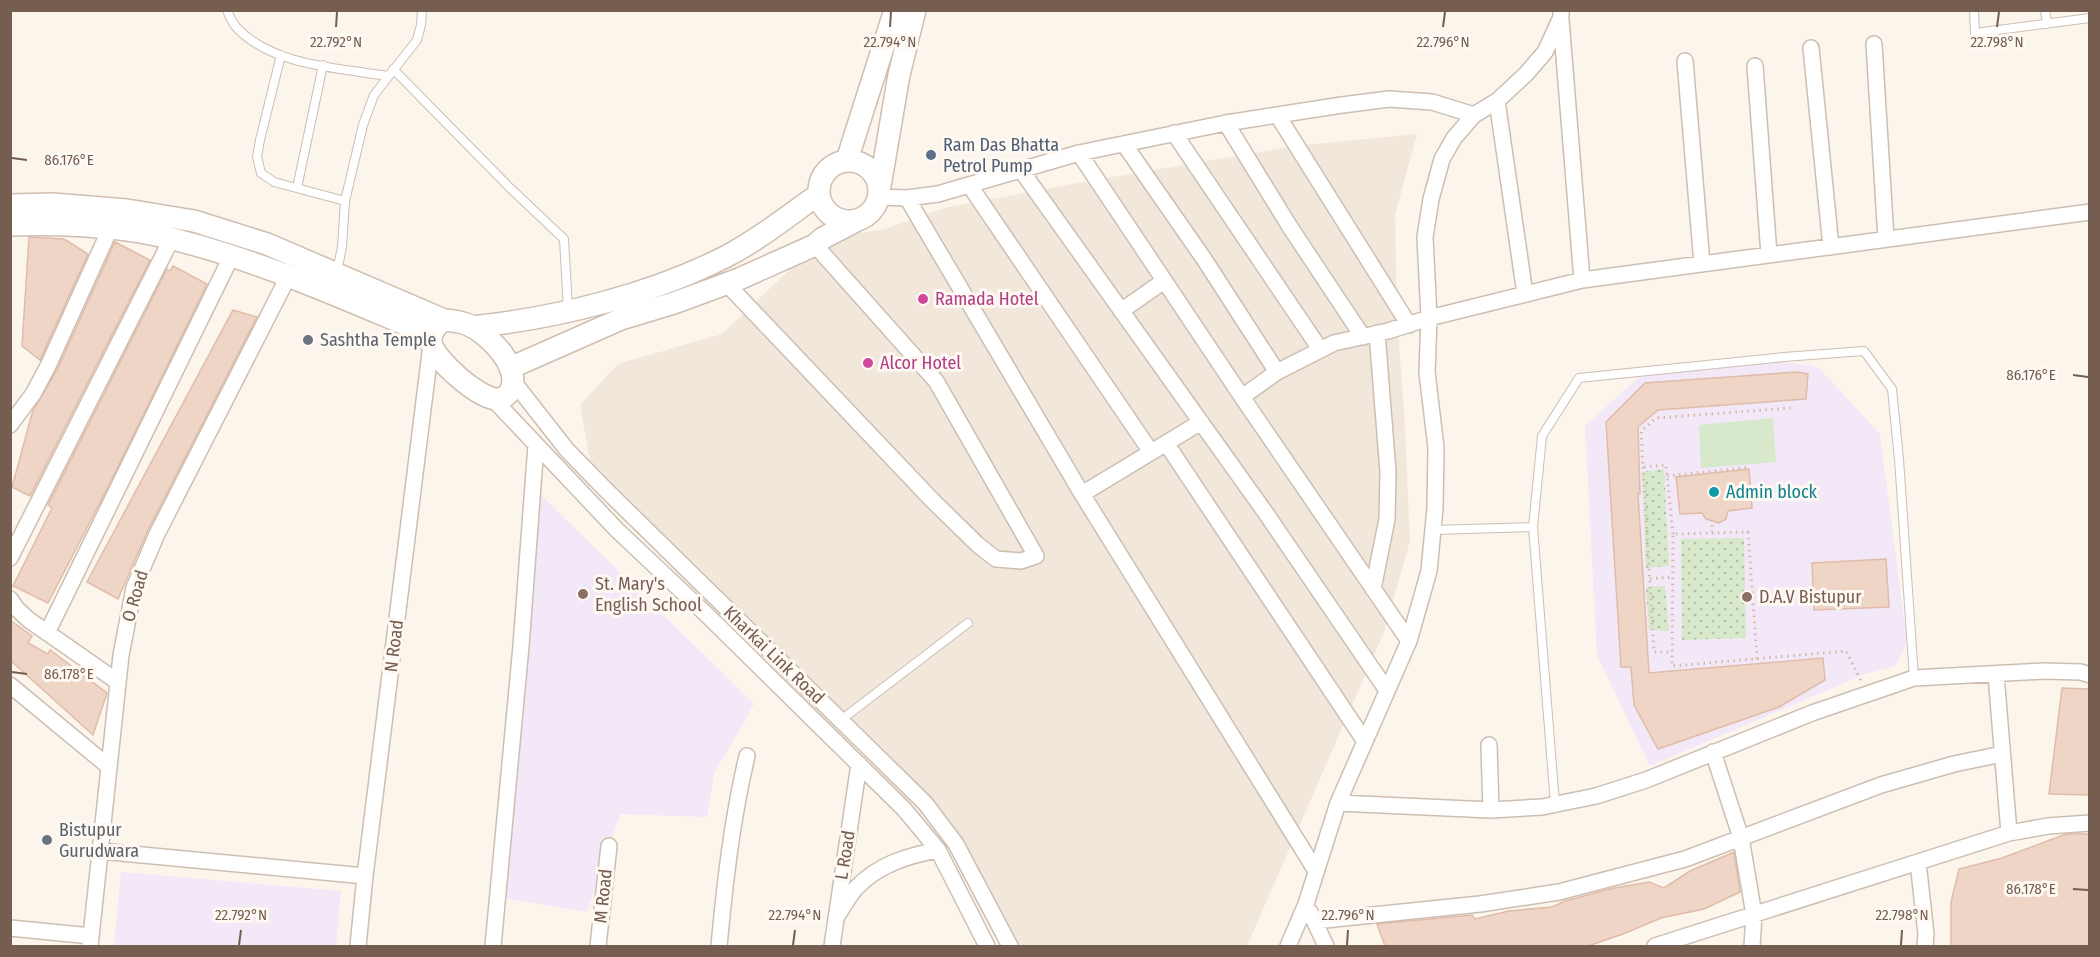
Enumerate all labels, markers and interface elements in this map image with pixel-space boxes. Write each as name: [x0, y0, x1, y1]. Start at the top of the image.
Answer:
text: 22.792°N: [310, 33, 362, 51]
text: 22.794°N: [864, 33, 916, 51]
text: 22.796°N: [1417, 33, 1469, 51]
text: 22.798°N: [1970, 33, 2024, 51]
place label: Ram Das Bhatta Petrol Pump: [943, 134, 1059, 177]
marker: Ram Das Bhatta Petrol Pump: [924, 148, 938, 162]
text: 86.176°E: [44, 151, 94, 169]
place label: Ramada Hotel: [935, 288, 1039, 310]
marker: Ramada Hotel: [916, 292, 930, 306]
place label: Sashtha Temple: [320, 329, 437, 351]
marker: Sashtha Temple: [301, 333, 315, 347]
place label: Alcor Hotel: [880, 352, 961, 374]
marker: Alcor Hotel: [861, 356, 875, 370]
text: 86.176°E: [2006, 366, 2056, 384]
place label: Admin block: [1726, 481, 1818, 503]
marker: Admin block: [1707, 485, 1721, 499]
street label: O Road: [117, 568, 153, 624]
place label: St. Mary's English School: [595, 573, 702, 616]
place label: D.A.V Bistupur: [1759, 586, 1862, 608]
marker: St. Mary's English School: [576, 587, 590, 601]
marker: D.A.V Bistupur: [1740, 590, 1754, 604]
street label: Kharkai Link Road: [719, 601, 829, 709]
street label: N Road: [380, 619, 408, 673]
text: 86.178°E: [44, 665, 94, 683]
place label: Bistupur Gurudwara: [59, 819, 139, 862]
street label: L Road: [830, 829, 860, 881]
marker: Bistupur Gurudwara: [40, 833, 54, 847]
street label: M Road: [589, 868, 617, 924]
text: 86.178°E: [2006, 880, 2056, 898]
text: 22.792°N: [215, 906, 267, 924]
text: 22.794°N: [769, 906, 821, 924]
text: 22.796°N: [1322, 906, 1374, 924]
text: 22.798°N: [1875, 906, 1929, 924]

